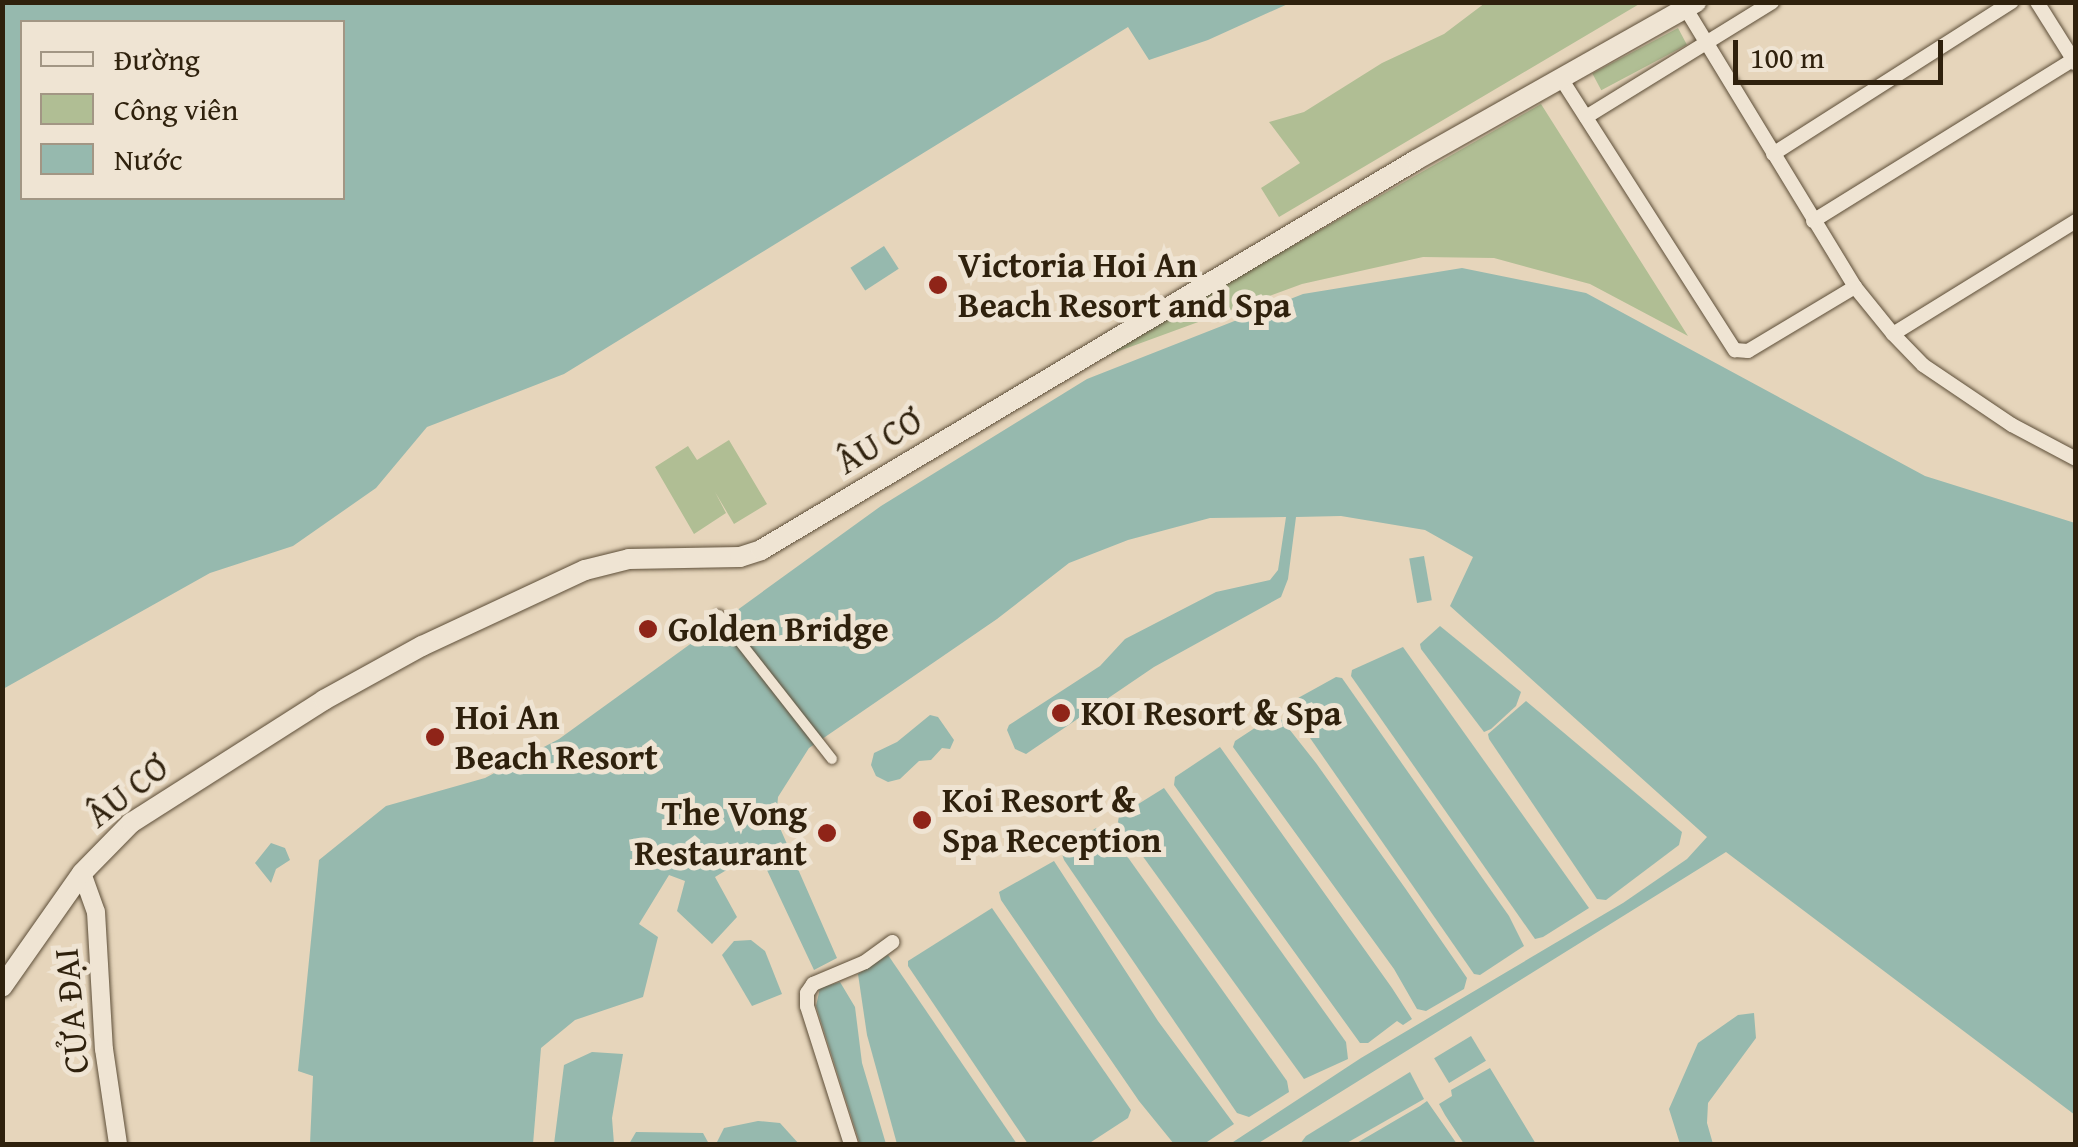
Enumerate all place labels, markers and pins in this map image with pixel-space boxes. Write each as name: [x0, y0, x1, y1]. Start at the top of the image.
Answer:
place label: Victoria Hoi An Beach Resort and Spa: [958, 244, 1291, 326]
marker: Victoria Hoi An Beach Resort and Spa: [927, 274, 949, 296]
place label: Golden Bridge: [668, 608, 889, 650]
marker: Golden Bridge: [637, 618, 659, 640]
place label: KOI Resort & Spa: [1081, 692, 1342, 734]
place label: Hoi An Beach Resort: [455, 696, 658, 778]
marker: KOI Resort & Spa: [1050, 702, 1072, 724]
marker: Hoi An Beach Resort: [424, 726, 446, 748]
place label: Koi Resort & Spa Reception: [942, 779, 1161, 861]
place label: The Vong Restaurant: [634, 792, 807, 874]
marker: Koi Resort & Spa Reception: [911, 809, 933, 831]
marker: The Vong Restaurant: [816, 822, 838, 844]

